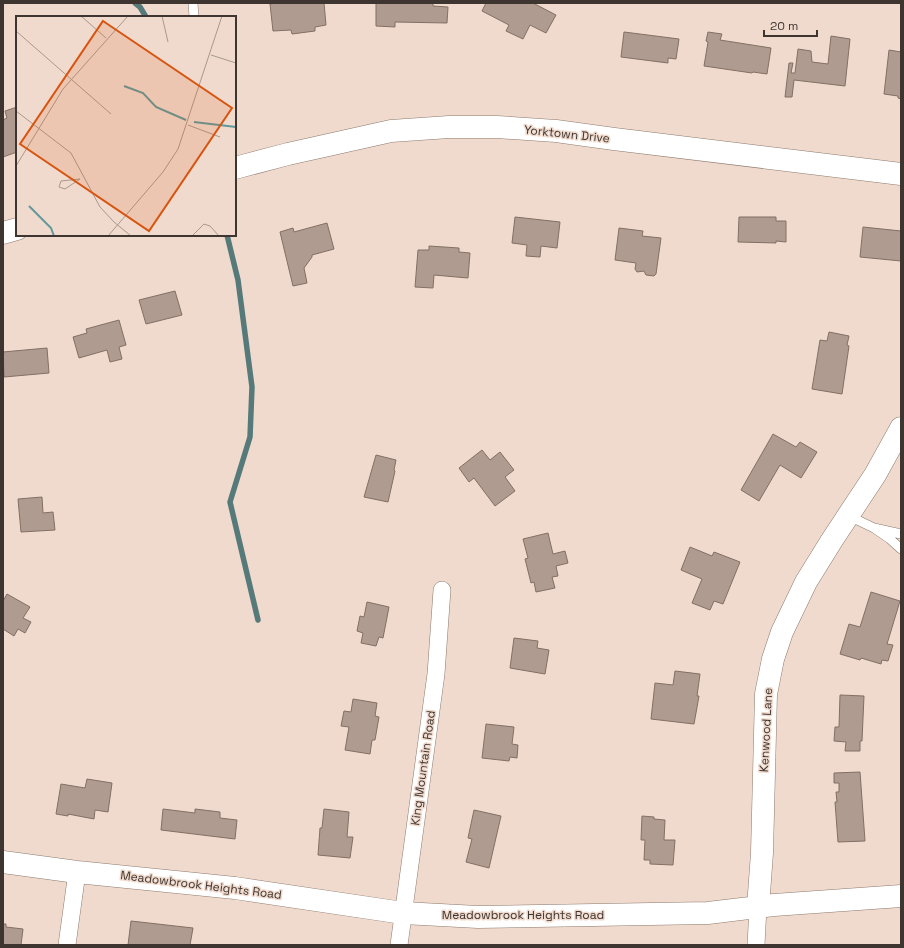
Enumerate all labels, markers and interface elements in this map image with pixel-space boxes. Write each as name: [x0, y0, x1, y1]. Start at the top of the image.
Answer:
scale bar: [764, 12, 817, 38]
inset map: [16, 16, 236, 236]
text: 20 m: [770, 18, 798, 34]
street label: Yorktown Drive: [523, 122, 611, 146]
street label: Kenwood Lane: [756, 687, 776, 773]
street label: King Mountain Road: [407, 709, 439, 827]
street label: Meadowbrook Heights Road: [119, 867, 283, 903]
street label: Meadowbrook Heights Road: [442, 907, 604, 923]

